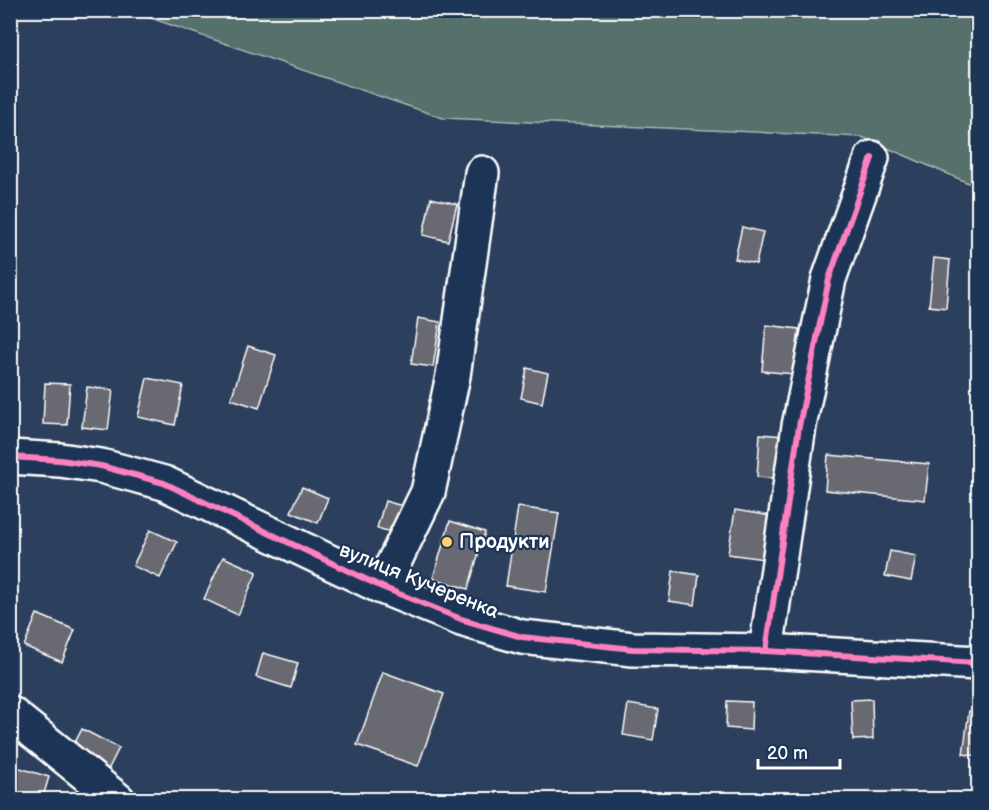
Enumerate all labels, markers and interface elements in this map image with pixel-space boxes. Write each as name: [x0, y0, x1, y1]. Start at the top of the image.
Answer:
place label: Продукти: [459, 530, 550, 554]
marker: Продукти: [440, 535, 454, 549]
street label: вулиця Кучеренка: [336, 538, 502, 624]
scale bar: [758, 732, 840, 770]
text: 20 m: [767, 743, 808, 764]

